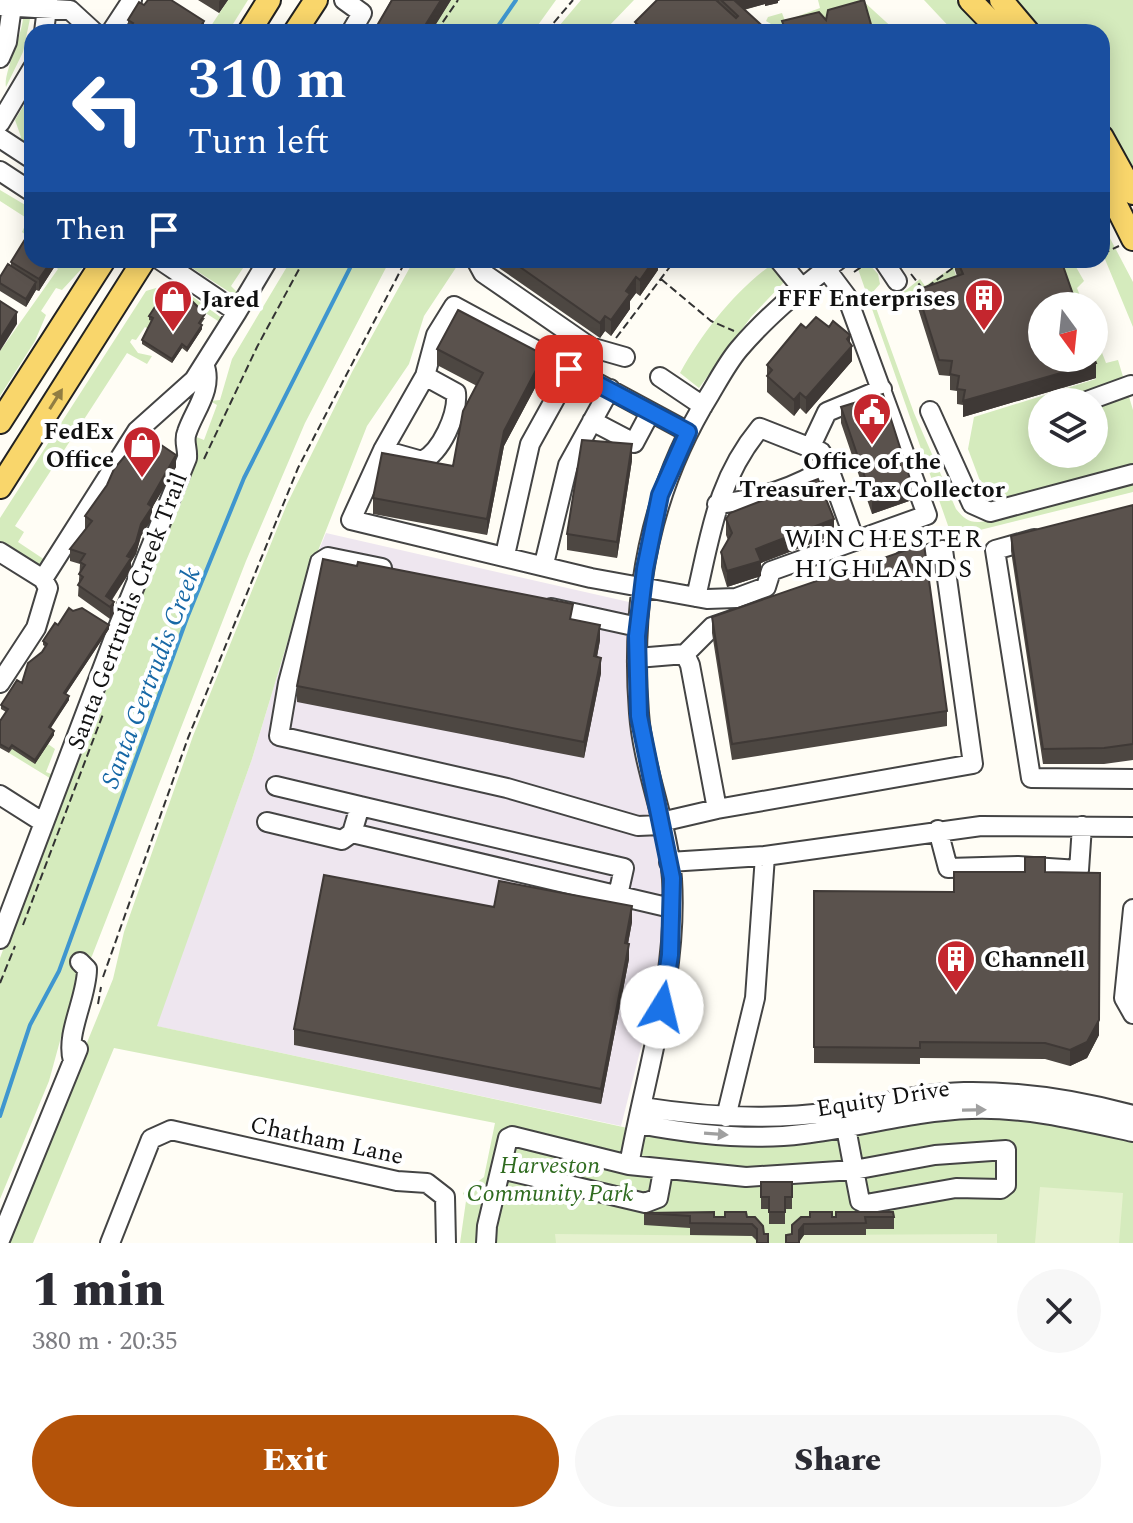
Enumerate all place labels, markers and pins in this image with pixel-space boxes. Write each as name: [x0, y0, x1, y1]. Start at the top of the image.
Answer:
building icon: FFF Enterprises: [963, 277, 1005, 332]
shop icon: Jared: [152, 278, 194, 333]
place label: FFF Enterprises: [777, 281, 956, 317]
place label: Jared: [201, 282, 260, 318]
pin: [535, 335, 603, 403]
public building icon: Office of the Treasurer-Tax Collector: [851, 391, 893, 446]
place label: FedEx Office: [44, 414, 114, 478]
shop icon: FedEx Office: [121, 424, 163, 479]
place label: Office of the Treasurer-Tax Collector: [739, 444, 1006, 508]
building icon: Channell: [935, 938, 977, 993]
place label: Channell: [984, 942, 1086, 978]

